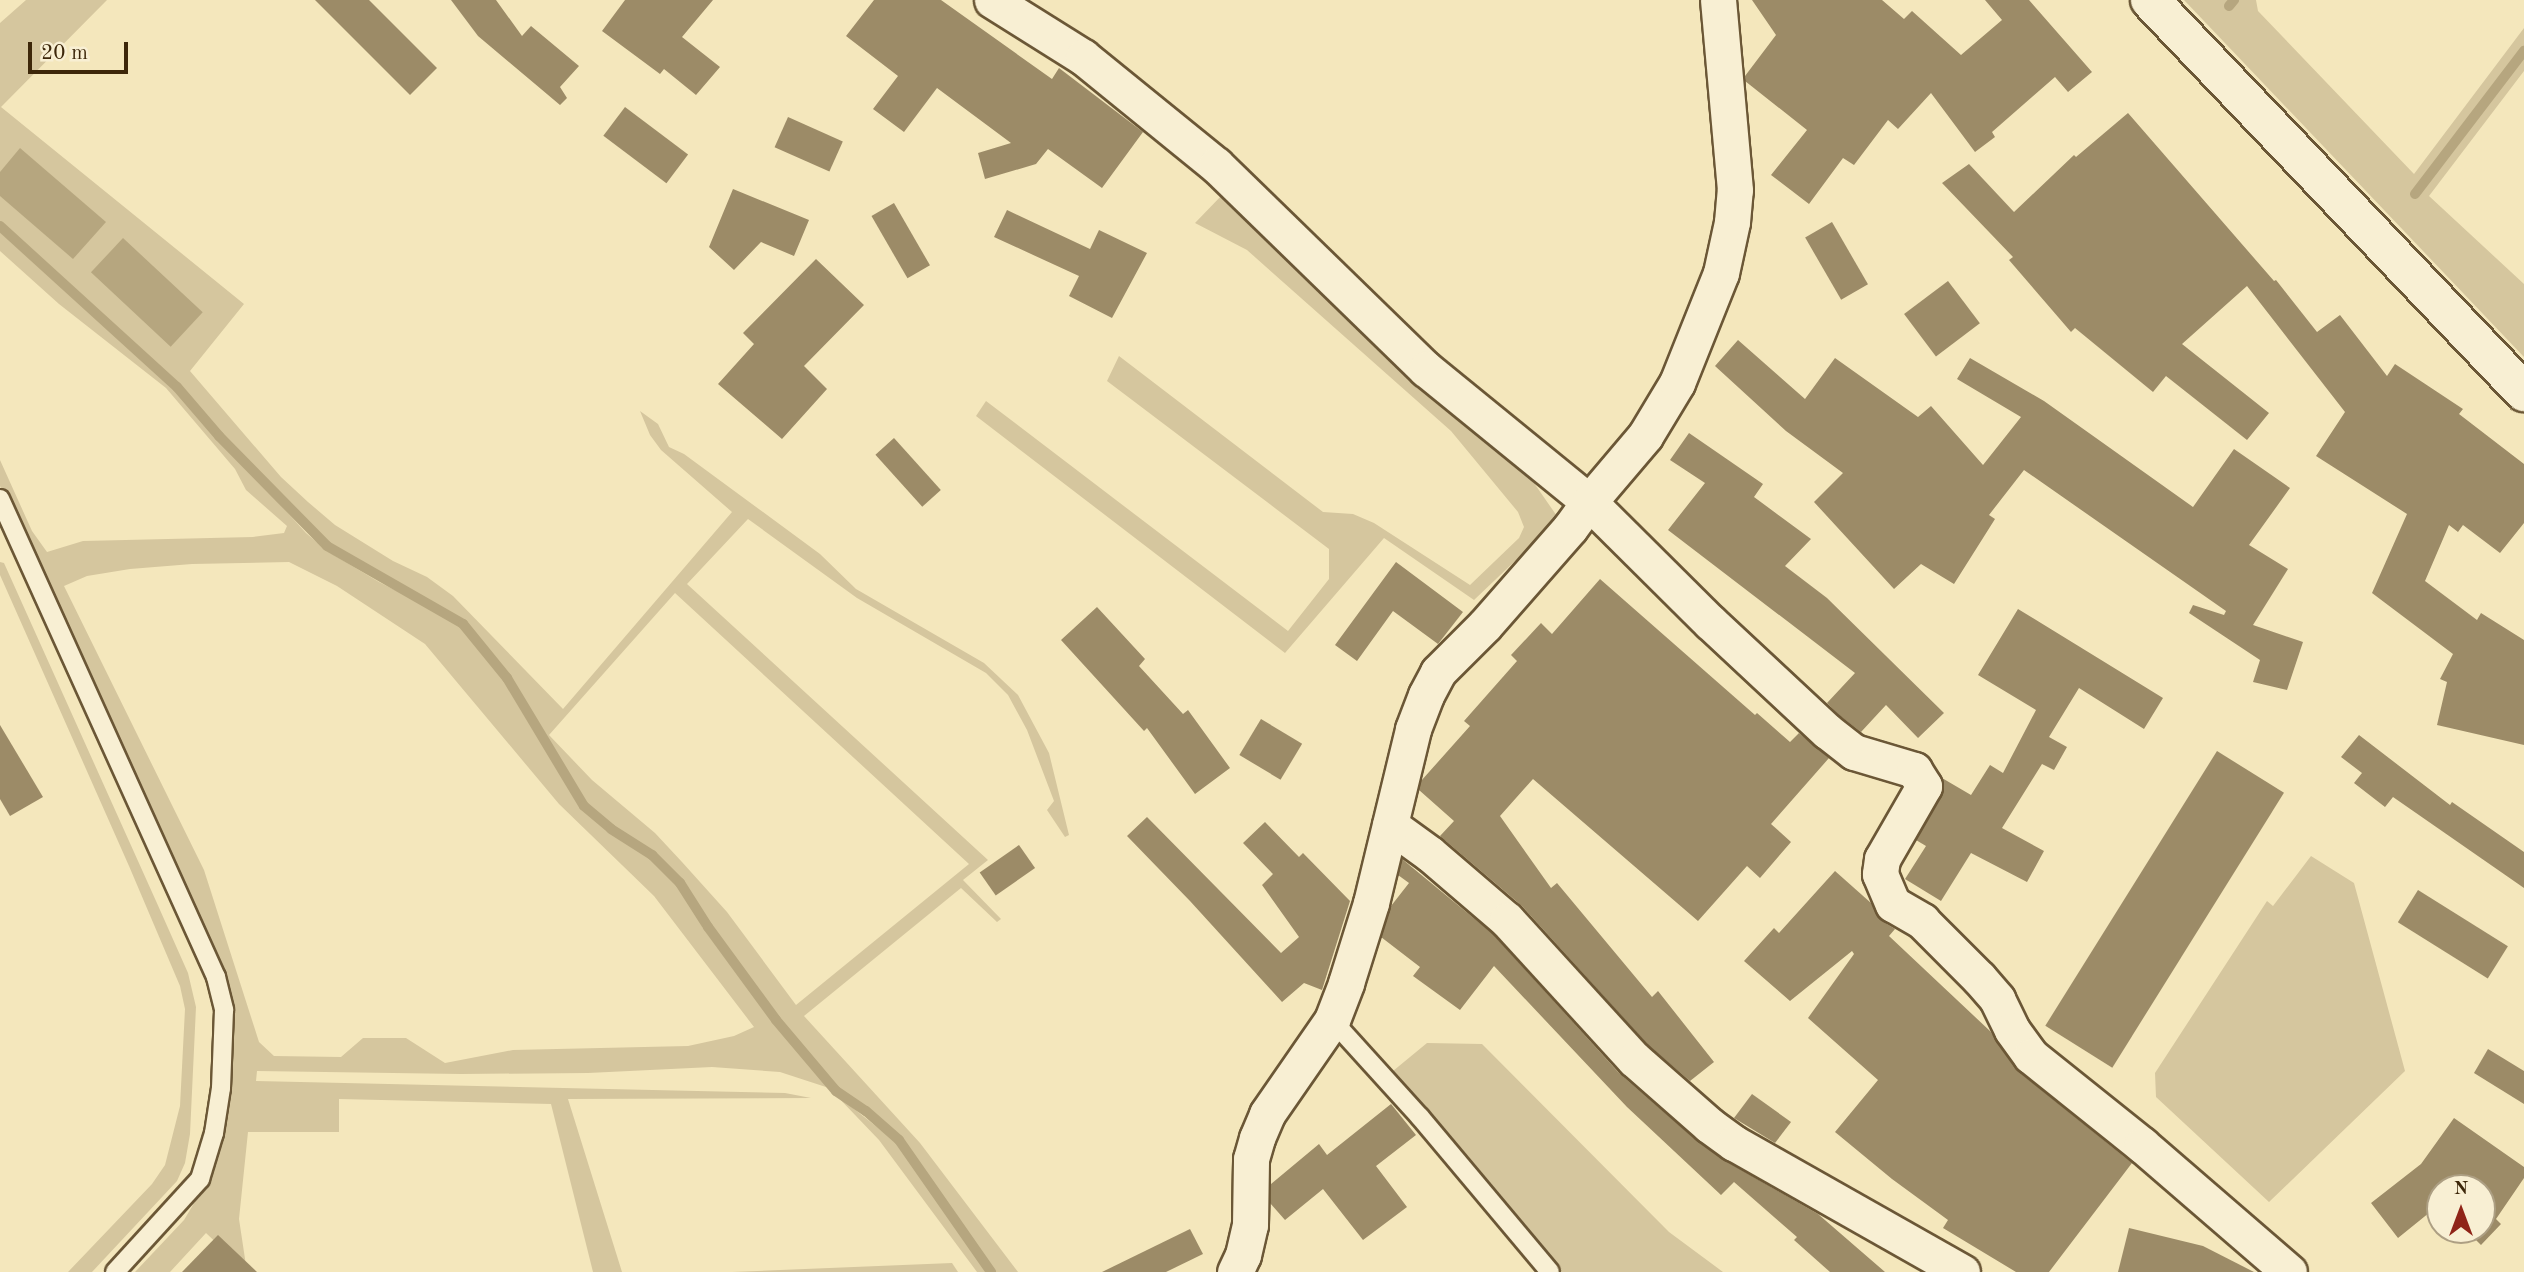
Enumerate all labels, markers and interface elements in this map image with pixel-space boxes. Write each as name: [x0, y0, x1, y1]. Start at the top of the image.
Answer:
scale bar: [32, 28, 131, 72]
text: 20 m: [41, 43, 88, 64]
north arrow: [2426, 1174, 2496, 1244]
text: N: [2454, 1180, 2468, 1199]

